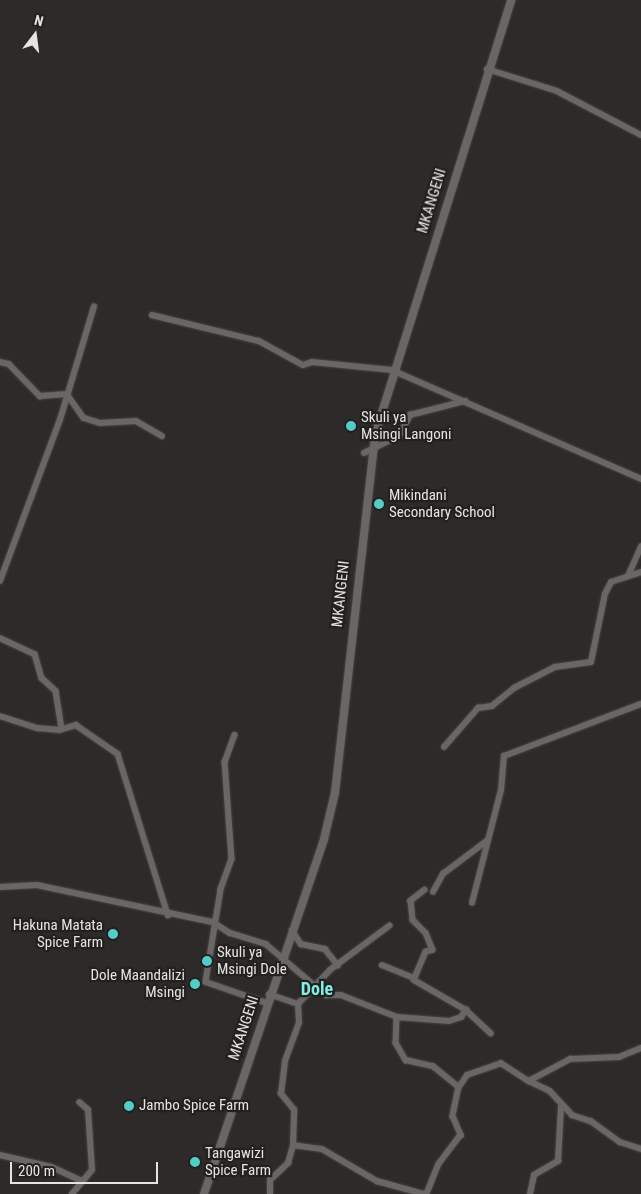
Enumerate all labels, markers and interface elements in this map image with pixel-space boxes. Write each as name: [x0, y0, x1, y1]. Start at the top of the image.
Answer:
north arrow: [10, 10, 60, 60]
text: N: [33, 12, 45, 29]
street label: MKANGENI: [414, 166, 450, 236]
place label: Skuli ya Msingi Langoni: [361, 408, 451, 443]
marker: Skuli ya Msingi Langoni: [345, 420, 357, 432]
place label: Mikindani Secondary School: [389, 486, 495, 521]
marker: Mikindani Secondary School: [373, 498, 385, 510]
street label: MKANGENI: [329, 560, 353, 628]
place label: Hakuna Matata Spice Farm: [13, 916, 103, 951]
marker: Hakuna Matata Spice Farm: [107, 928, 119, 940]
place label: Skuli ya Msingi Dole: [217, 943, 287, 978]
marker: Skuli ya Msingi Dole: [201, 955, 213, 967]
place label: Dole Maandalizi Msingi: [90, 966, 185, 1001]
marker: Dole Maandalizi Msingi: [189, 978, 201, 990]
district label: Dole: [301, 978, 333, 1000]
street label: MKANGENI: [225, 993, 263, 1063]
place label: Jambo Spice Farm: [139, 1097, 249, 1115]
marker: Jambo Spice Farm: [123, 1100, 135, 1112]
place label: Tangawizi Spice Farm: [205, 1144, 271, 1179]
scale bar: [12, 1152, 160, 1184]
marker: Tangawizi Spice Farm: [189, 1156, 201, 1168]
text: 200 m: [18, 1162, 55, 1180]

